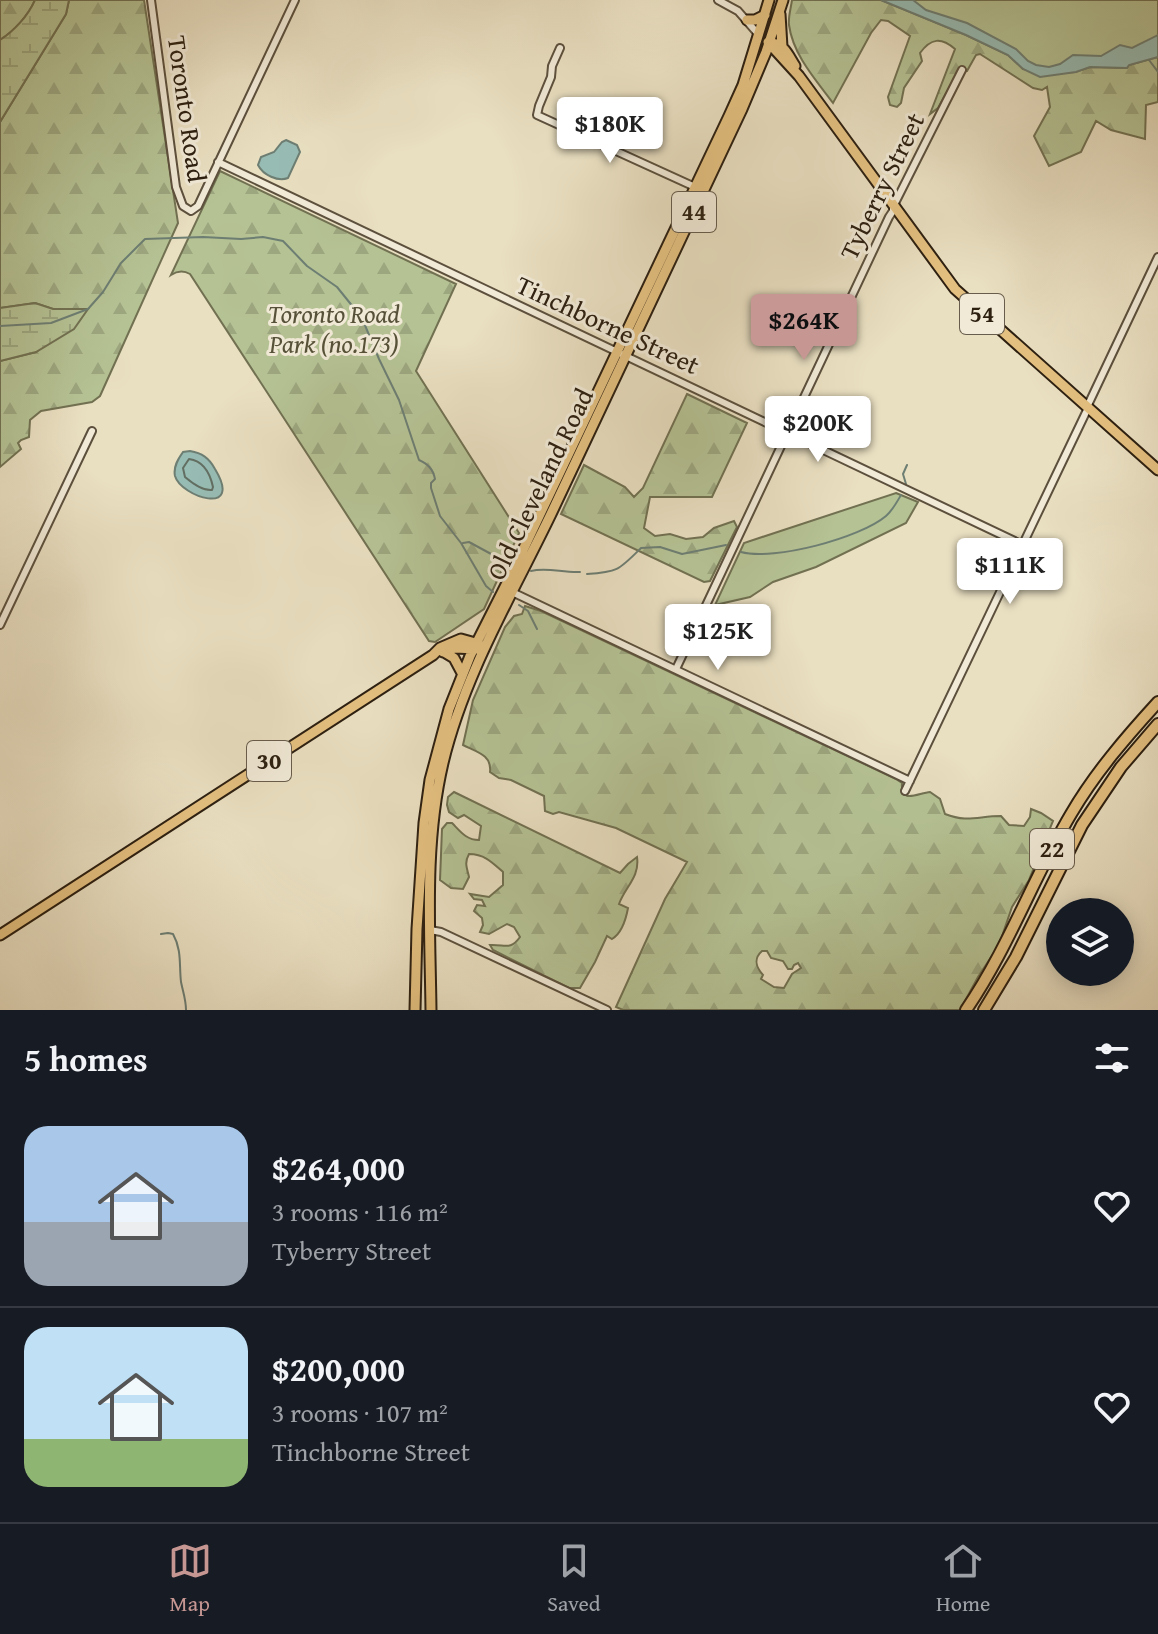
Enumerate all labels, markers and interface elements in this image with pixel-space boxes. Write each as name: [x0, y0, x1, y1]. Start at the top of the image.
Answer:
street label: Toronto Road: [158, 33, 217, 185]
pin: $180K: [554, 97, 666, 165]
text: $180K: [575, 103, 645, 142]
street label: Tyberry Street: [829, 106, 934, 266]
road number: 44: [672, 192, 716, 232]
street label: Tinchborne Street: [510, 265, 706, 384]
park label: Toronto Road Park (no.173): [268, 294, 400, 363]
pin: $264K: [748, 294, 860, 362]
road number: 54: [960, 294, 1004, 334]
text: $264K: [769, 300, 839, 339]
street label: Old Cleveland Road: [476, 381, 603, 586]
pin: $200K: [762, 396, 874, 464]
text: $200K: [783, 402, 853, 441]
pin: $111K: [954, 538, 1066, 606]
text: $111K: [975, 544, 1045, 583]
pin: $125K: [662, 604, 774, 672]
text: $125K: [683, 610, 753, 649]
road number: 30: [247, 741, 291, 781]
road number: 22: [1030, 829, 1074, 869]
map controls: [1046, 898, 1134, 986]
button: layers: [1046, 898, 1134, 986]
text: 5 homes: [24, 1034, 148, 1083]
icon: filters: [1090, 1036, 1134, 1080]
text: $264,000: [272, 1143, 405, 1192]
icon: home: [88, 1158, 184, 1254]
icon: heart: [1090, 1184, 1134, 1228]
text: 3 rooms · 116 m²: [272, 1192, 448, 1231]
text: Tyberry Street: [272, 1231, 431, 1270]
text: $200,000: [272, 1344, 405, 1393]
icon: home: [88, 1359, 184, 1455]
icon: heart: [1090, 1385, 1134, 1429]
text: 3 rooms · 107 m²: [272, 1393, 448, 1432]
text: Tinchborne Street: [272, 1432, 470, 1471]
tab: Map: [168, 1539, 212, 1619]
tab: Saved: [547, 1539, 601, 1619]
tab: Home: [936, 1539, 990, 1619]

